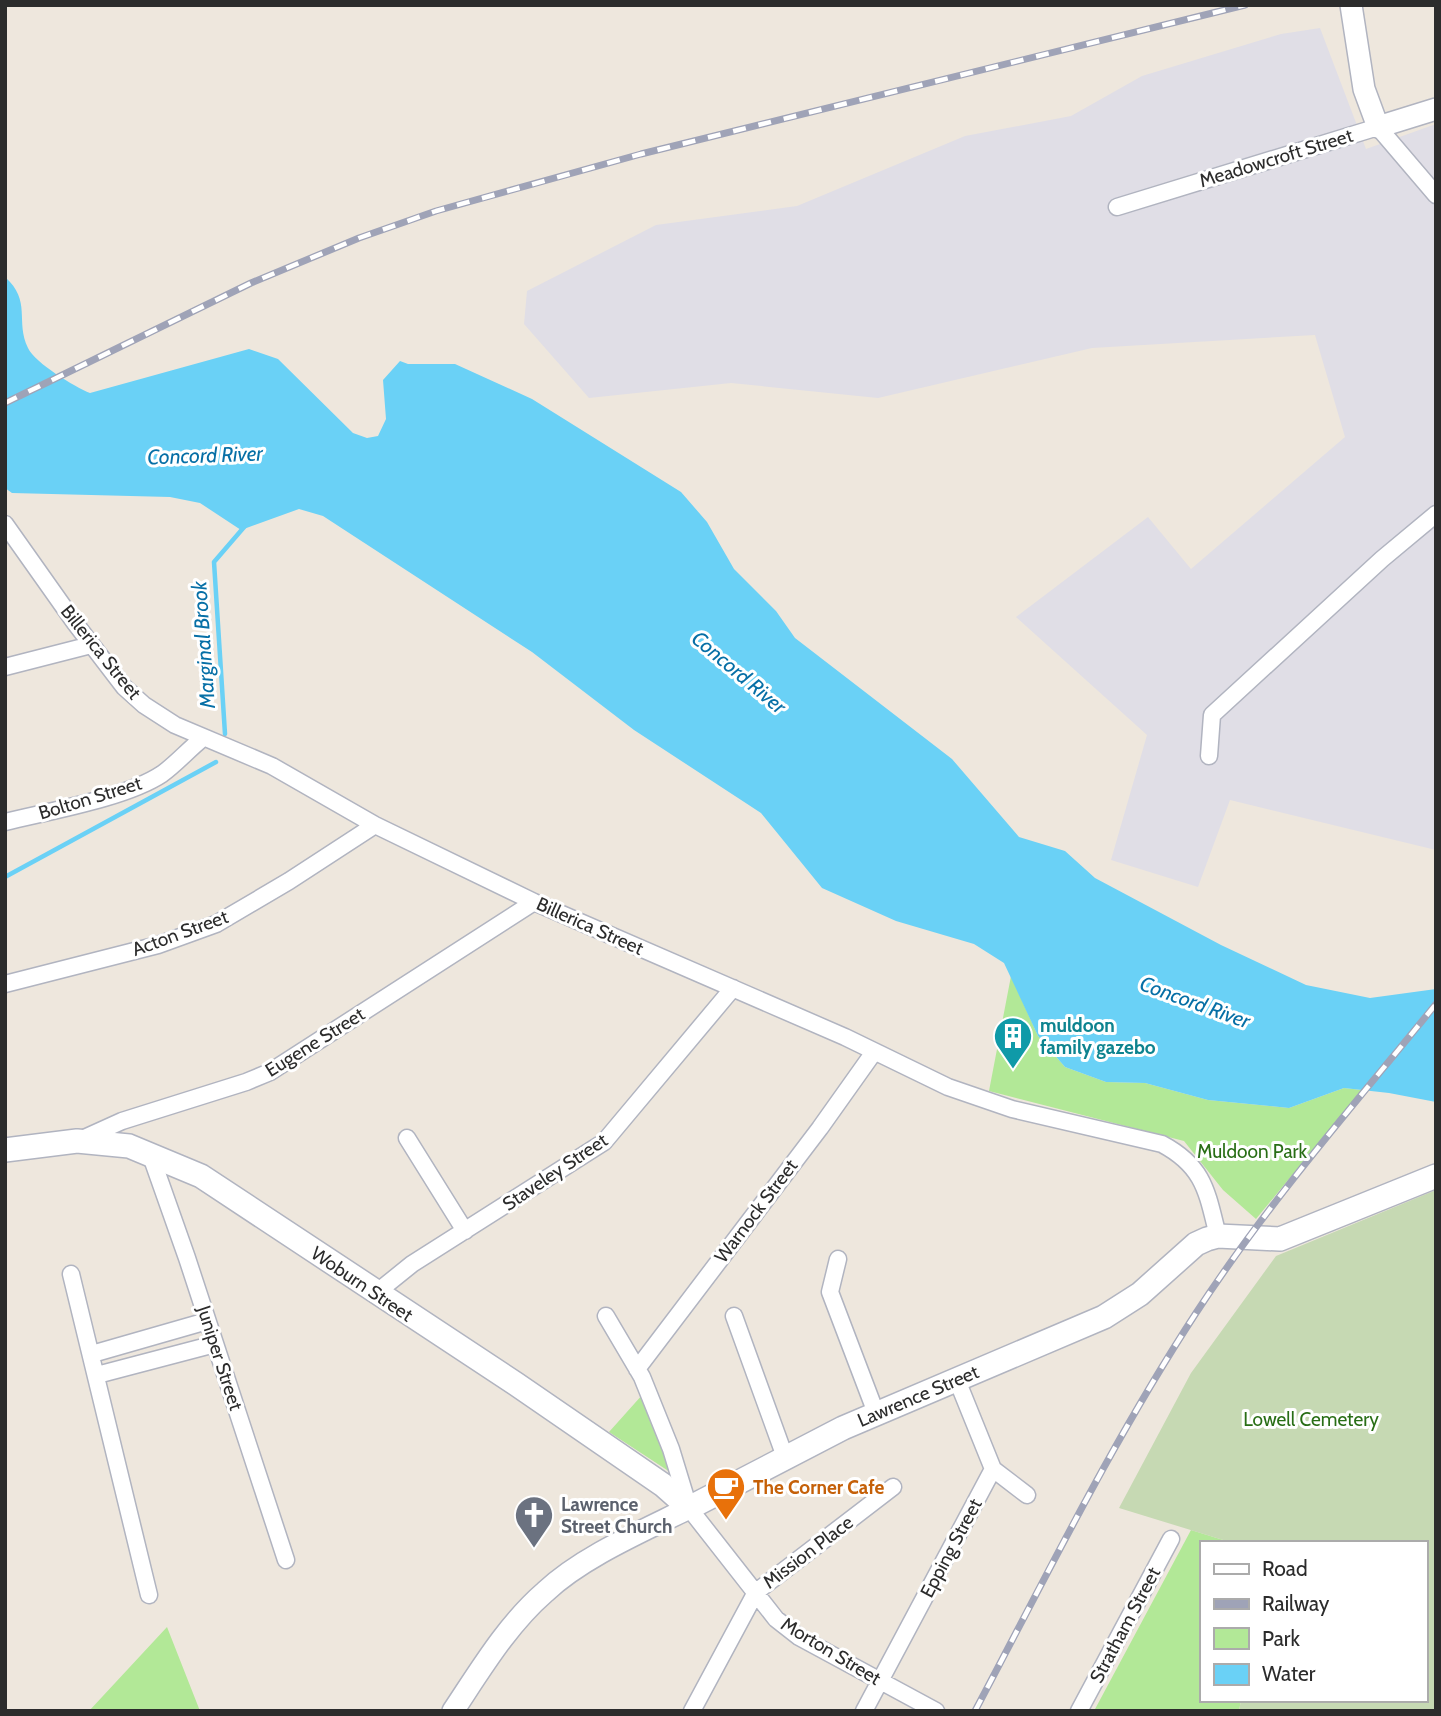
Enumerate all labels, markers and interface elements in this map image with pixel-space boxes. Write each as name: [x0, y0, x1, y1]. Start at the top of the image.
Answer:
street label: Meadowcroft Street: [1197, 124, 1356, 192]
water label: Concord River: [147, 440, 265, 470]
water label: Marginal Brook: [186, 580, 220, 710]
street label: Billerica Street: [56, 600, 146, 704]
water label: Concord River: [687, 625, 792, 720]
street label: Bolton Street: [36, 771, 145, 825]
street label: Billerica Street: [533, 892, 648, 960]
street label: Acton Street: [129, 905, 232, 961]
water label: Concord River: [1136, 971, 1255, 1034]
street label: Eugene Street: [261, 1002, 369, 1082]
place label: muldoon family gazebo: [1040, 1014, 1156, 1059]
building icon: muldoon family gazebo: [992, 1015, 1034, 1070]
street label: Staveley Street: [498, 1128, 612, 1216]
park label: Muldoon Park: [1197, 1140, 1308, 1163]
street label: Warnock Street: [710, 1154, 803, 1267]
street label: Woburn Street: [307, 1241, 418, 1327]
street label: Juniper Street: [192, 1302, 248, 1414]
street label: Lawrence Street: [854, 1360, 983, 1432]
park label: Lowell Cemetery: [1243, 1408, 1379, 1431]
cafe icon: The Corner Cafe: [705, 1466, 747, 1521]
place label: The Corner Cafe: [753, 1476, 885, 1499]
place label: Lawrence Street Church: [561, 1493, 672, 1538]
church icon: Lawrence Street Church: [513, 1494, 555, 1549]
street label: Epping Street: [915, 1494, 987, 1601]
street label: Mission Place: [758, 1510, 858, 1593]
legend: [1200, 1541, 1427, 1702]
text: Road: [1262, 1556, 1308, 1581]
street label: Stratham Street: [1085, 1563, 1165, 1687]
text: Railway: [1262, 1591, 1330, 1616]
street label: Morton Street: [777, 1612, 885, 1690]
text: Park: [1262, 1626, 1300, 1651]
text: Water: [1262, 1661, 1316, 1686]

